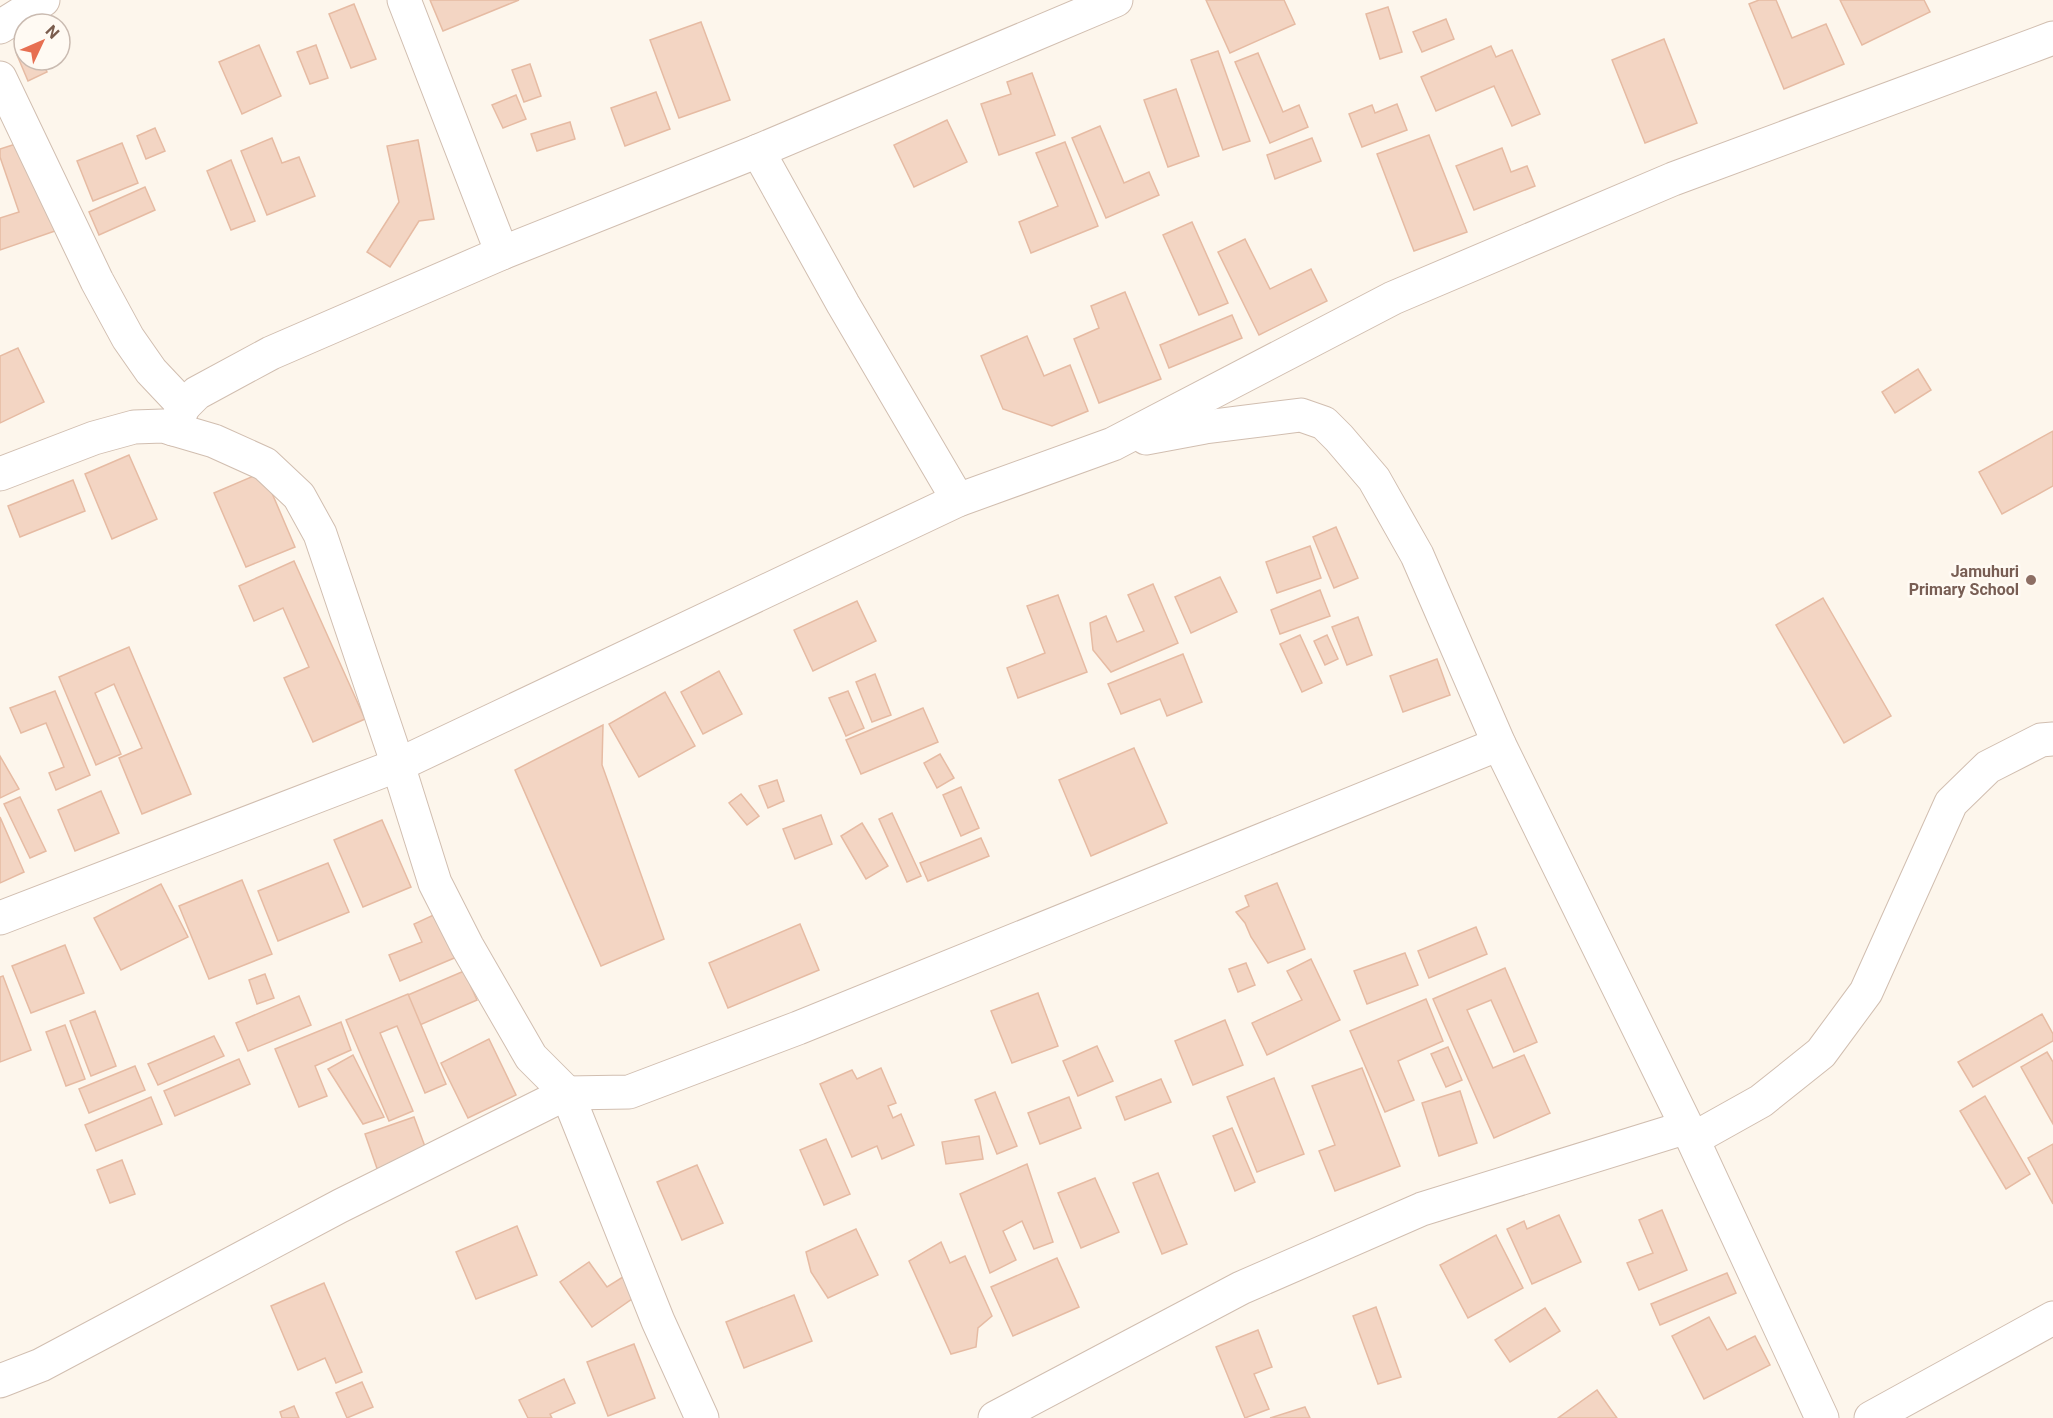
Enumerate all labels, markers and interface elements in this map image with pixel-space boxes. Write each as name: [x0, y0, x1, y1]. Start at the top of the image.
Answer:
north arrow: [12, 12, 72, 72]
text: N: [42, 21, 63, 43]
place label: Jamuhuri Primary School: [1909, 562, 2019, 599]
marker: Jamuhuri Primary School: [2024, 573, 2038, 587]

